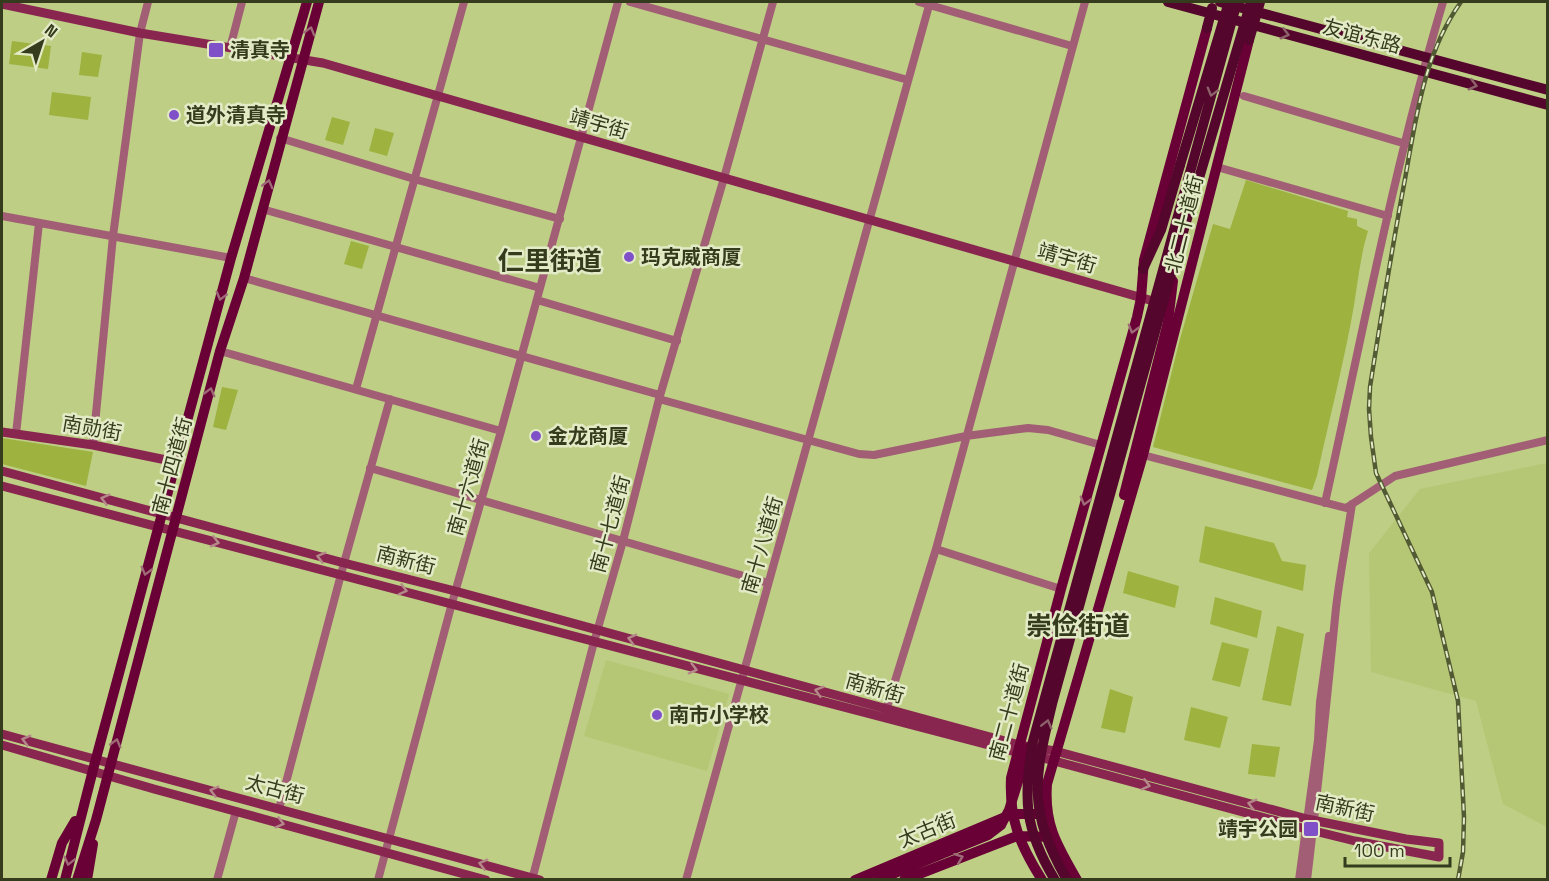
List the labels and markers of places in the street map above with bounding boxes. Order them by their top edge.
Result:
place label: 清真寺 [230,37,290,63]
marker: 清真寺 [207,41,225,59]
place label: 道外清真寺 [186,102,286,128]
marker: 道外清真寺 [167,108,181,122]
place label: 玛克威商厦 [641,244,741,270]
marker: 玛克威商厦 [622,250,636,264]
place label: 金龙商厦 [548,423,628,449]
marker: 金龙商厦 [529,429,543,443]
place label: 南市小学校 [669,702,769,728]
marker: 南市小学校 [650,708,664,722]
place label: 靖宇公园 [1218,816,1298,842]
marker: 靖宇公园 [1302,820,1320,838]

